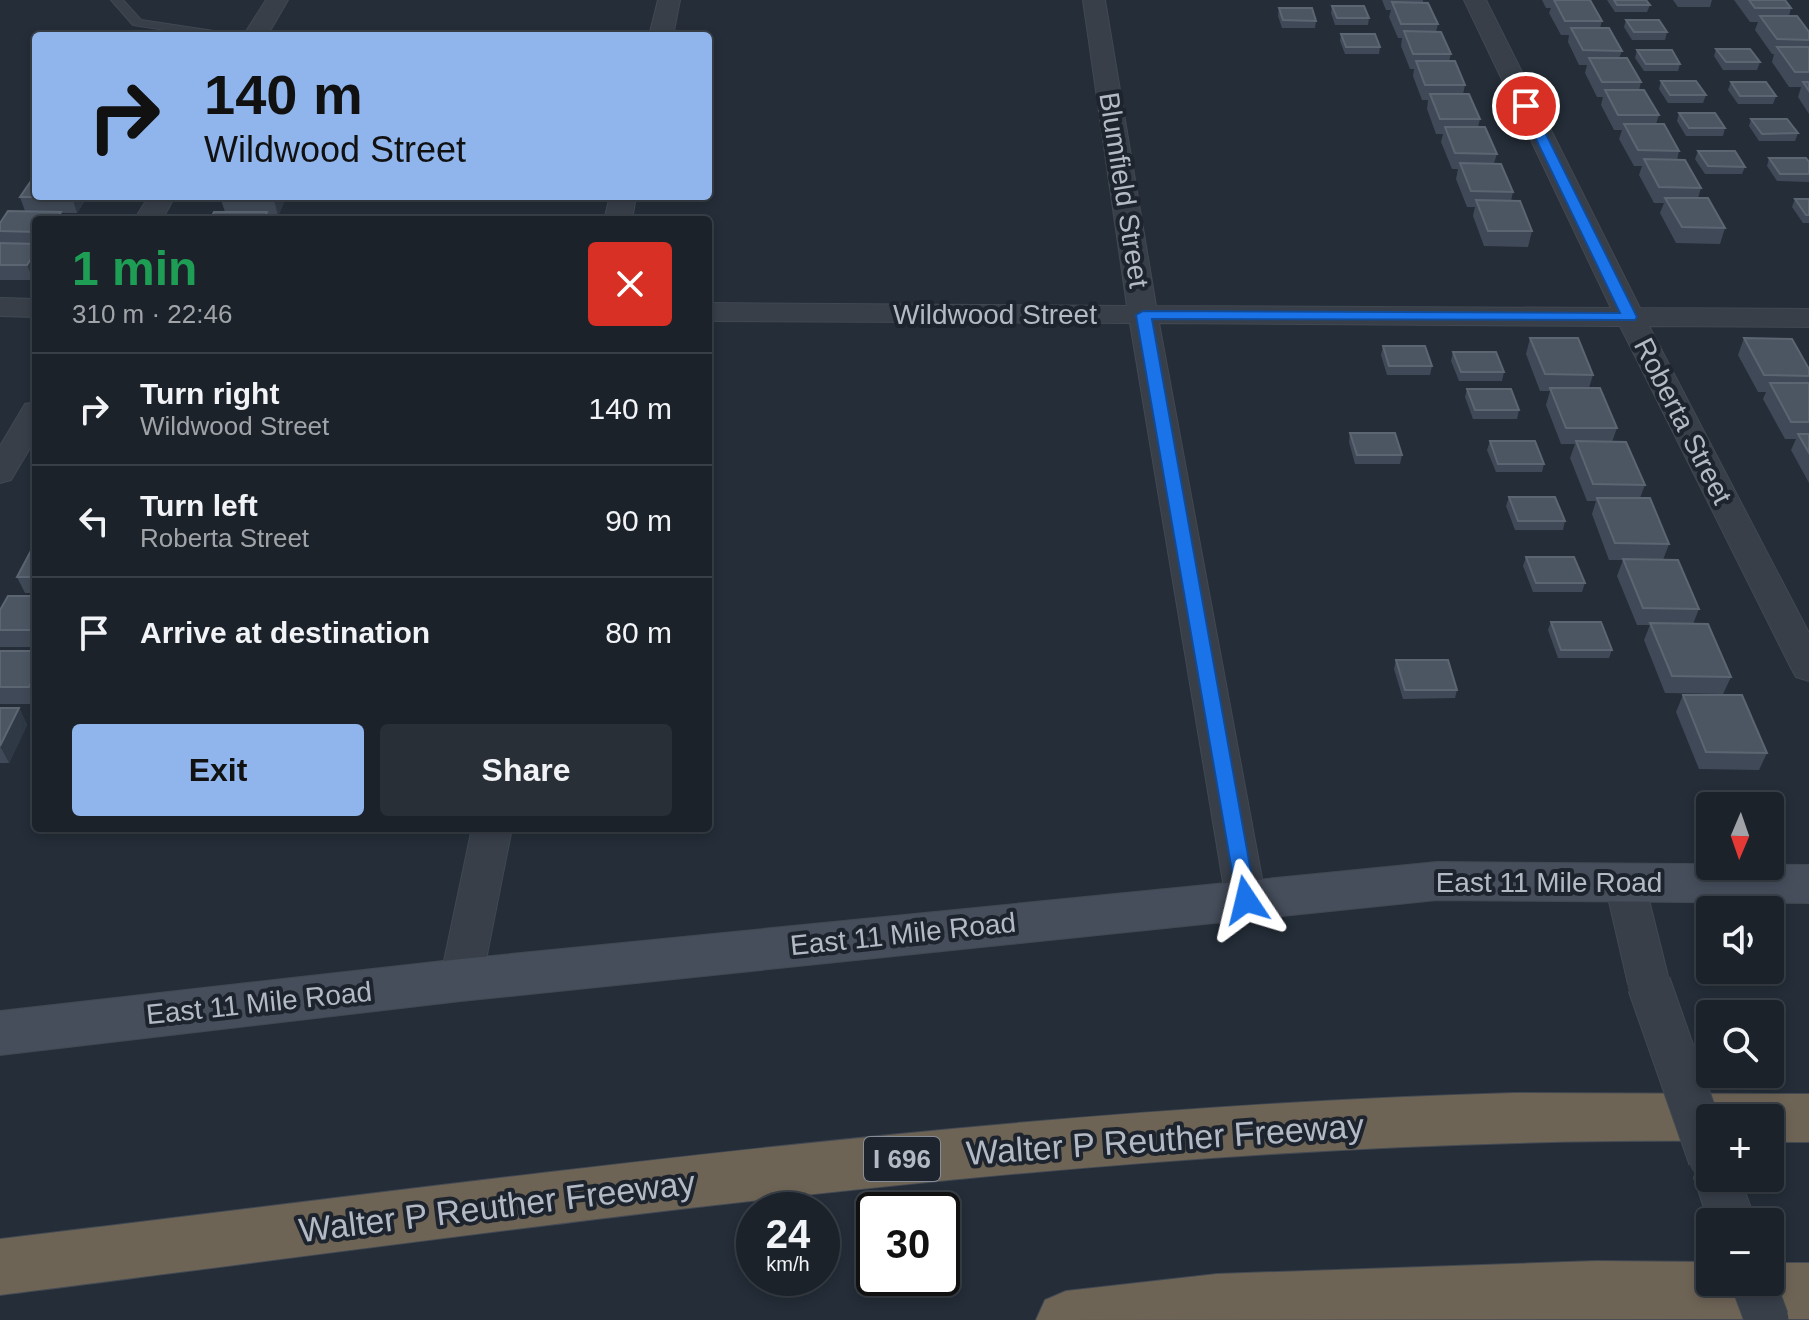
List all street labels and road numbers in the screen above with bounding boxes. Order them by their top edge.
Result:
street label: Blumfield Street [1093,90,1155,290]
street label: Wildwood Street [893,299,1097,330]
street label: Roberta Street [1628,333,1738,509]
street label: East 11 Mile Road [1436,867,1662,898]
street label: East 11 Mile Road [789,907,1017,961]
street label: East 11 Mile Road [145,976,373,1030]
street label: Walter P Reuther Freeway [965,1106,1365,1172]
road number: I 696 [864,1137,940,1181]
street label: Walter P Reuther Freeway [297,1163,697,1249]

